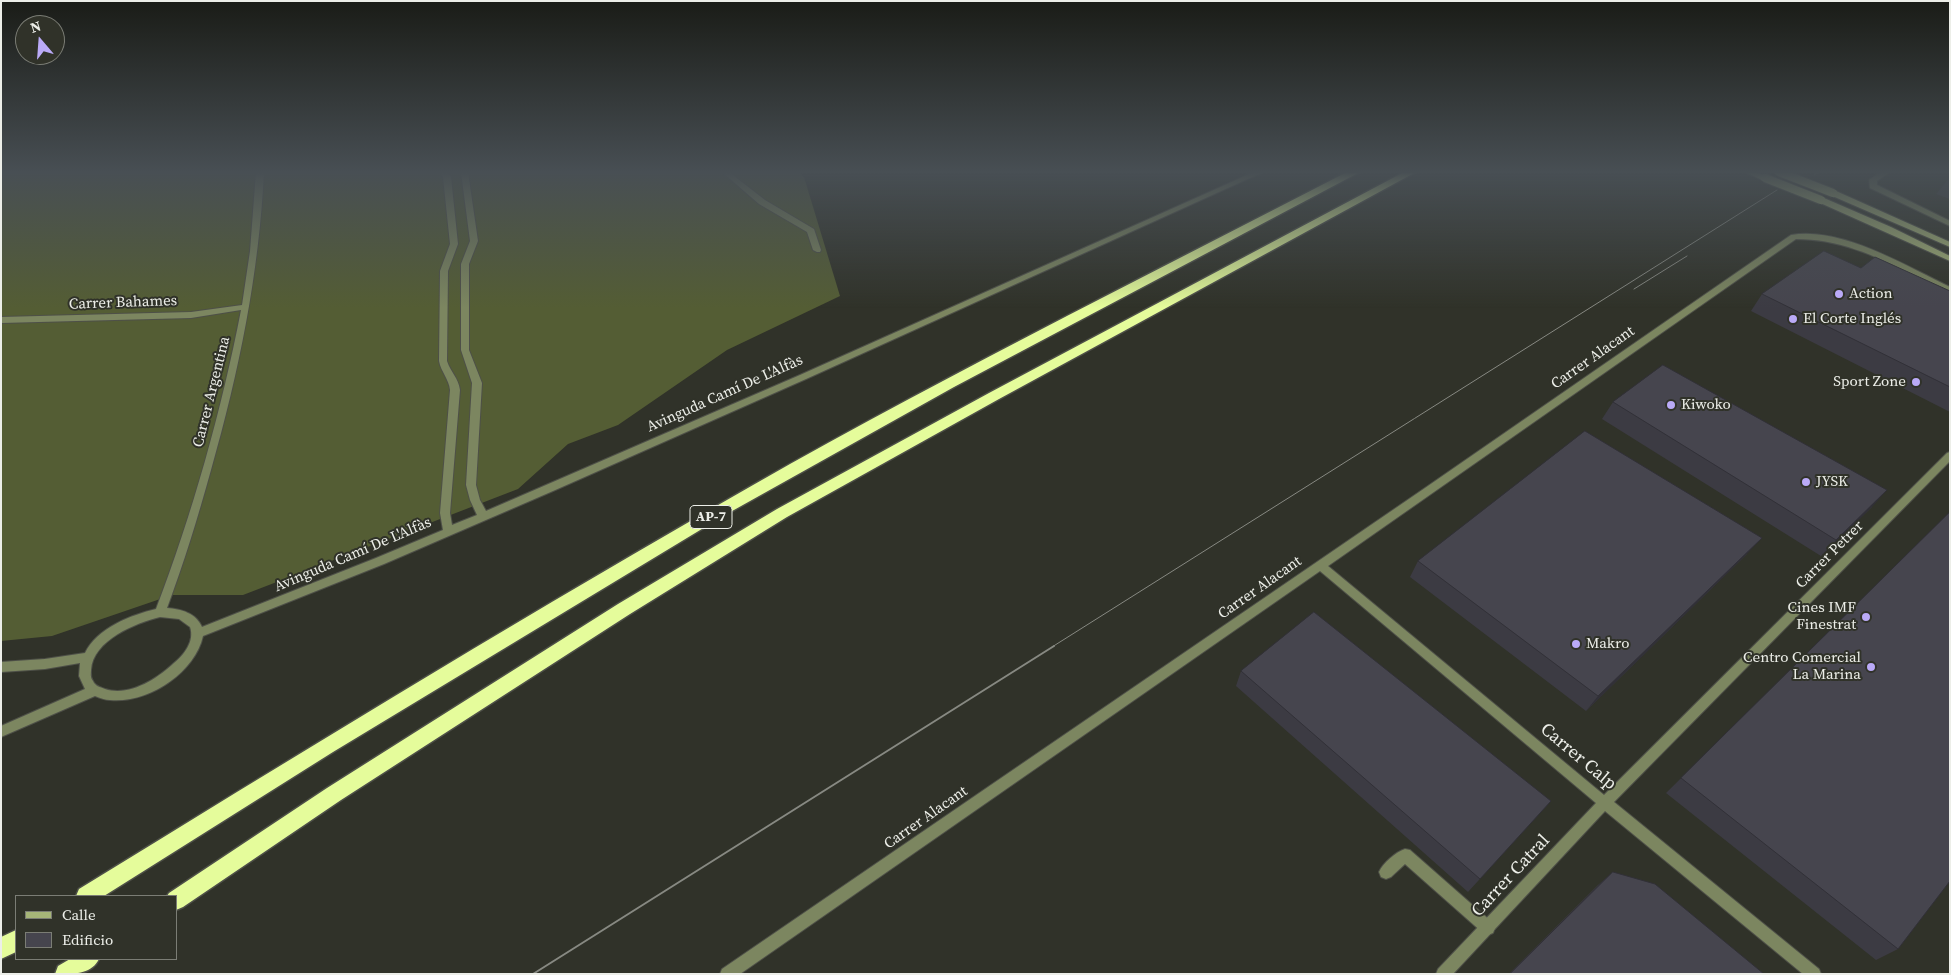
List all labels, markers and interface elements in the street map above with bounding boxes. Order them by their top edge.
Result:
north arrow [15,15,65,65]
text: N [28,16,44,38]
place label: Action [1849,285,1893,303]
marker: Action [1833,288,1845,300]
street label: Carrer Bahames [69,292,177,314]
place label: El Corte Inglés [1803,310,1901,328]
marker: El Corte Inglés [1787,313,1799,325]
street label: Carrer Alacant [1548,323,1638,393]
street label: Carrer Argentina [190,335,234,449]
street label: Avinguda Camí De L'Alfàs [644,351,806,437]
place label: Sport Zone [1833,373,1906,391]
marker: Sport Zone [1910,376,1922,388]
place label: Kiwoko [1681,396,1731,414]
marker: Kiwoko [1665,399,1677,411]
place label: JYSK [1816,473,1848,491]
marker: JYSK [1800,476,1812,488]
road number: AP-7 [690,506,732,528]
street label: Avinguda Camí De L'Alfàs [272,514,434,596]
street label: Carrer Petrer [1792,517,1868,593]
street label: Carrer Alacant [1215,553,1305,623]
place label: Cines IMF Finestrat [1788,599,1856,634]
marker: Cines IMF Finestrat [1860,611,1872,623]
place label: Makro [1586,635,1629,653]
marker: Makro [1570,638,1582,650]
place label: Centro Comercial La Marina [1743,649,1861,684]
marker: Centro Comercial La Marina [1865,661,1877,673]
street label: Carrer Calp [1536,719,1620,795]
street label: Carrer Alacant [881,783,971,853]
street label: Carrer Catral [1467,830,1555,922]
legend [15,895,178,960]
text: Calle [62,904,96,925]
text: Edificio [62,929,113,950]

